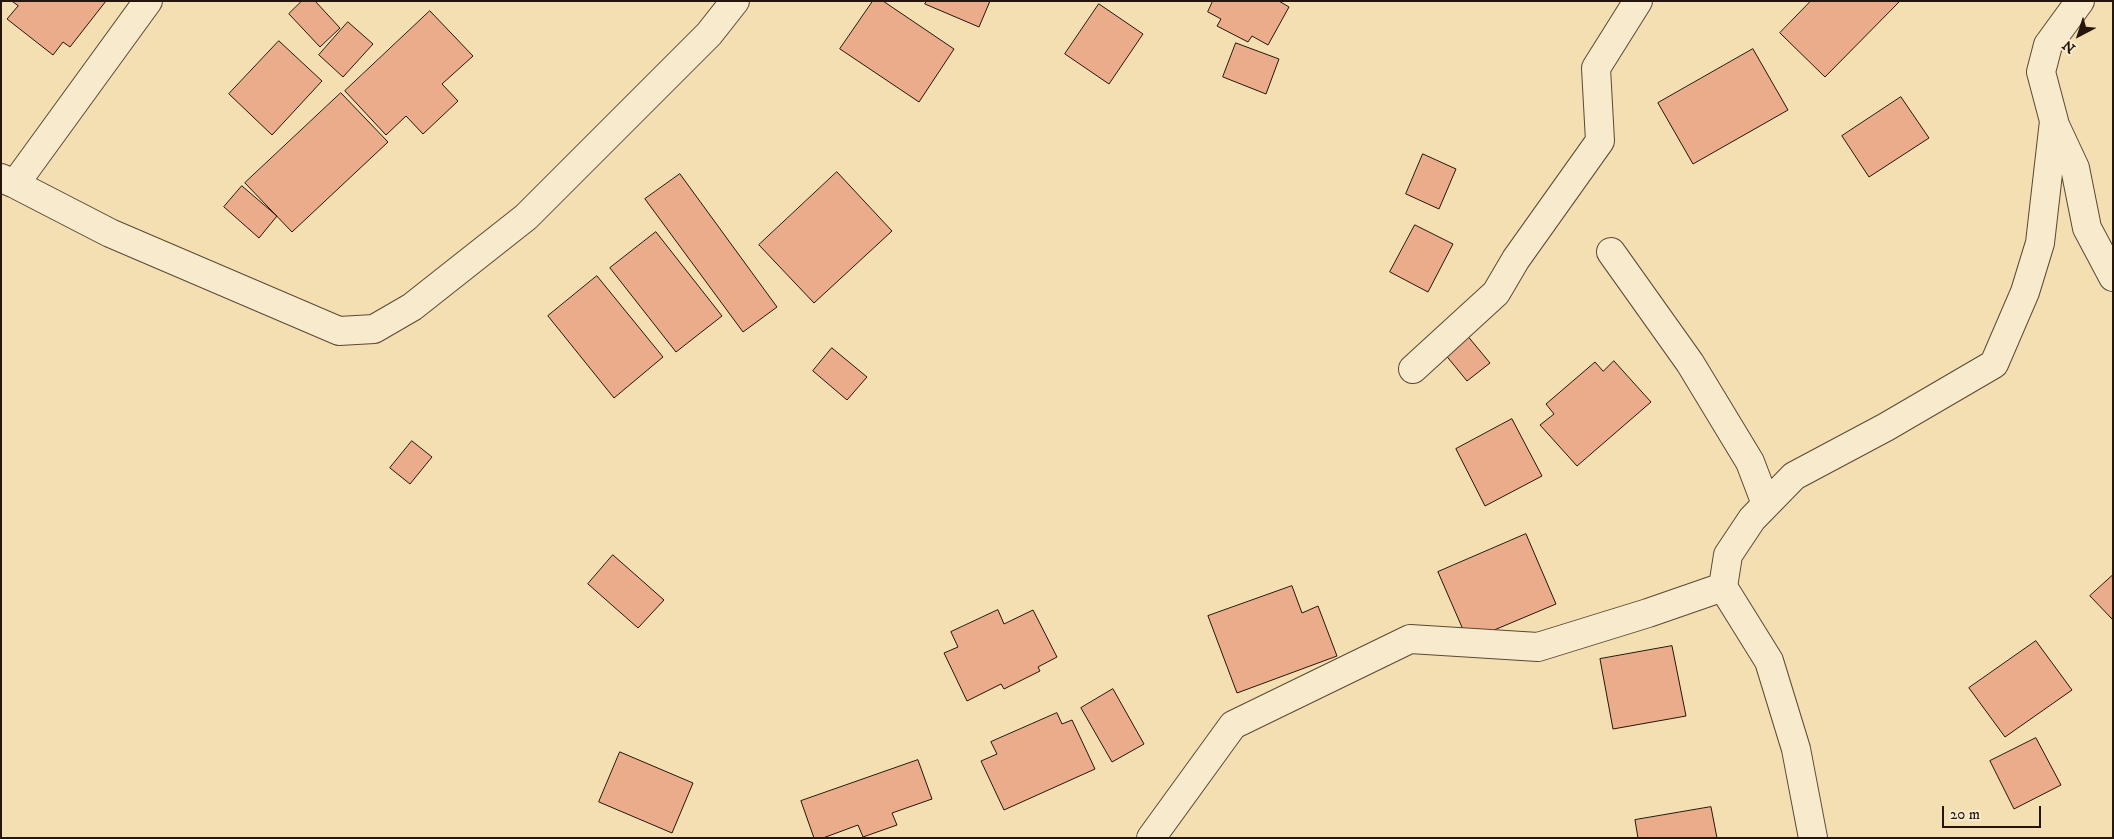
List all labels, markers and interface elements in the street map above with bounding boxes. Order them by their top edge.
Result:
north arrow [2054,10,2104,60]
text: N [2059,36,2080,57]
scale bar [1944,796,2043,828]
text: 20 m [1950,805,1980,824]

